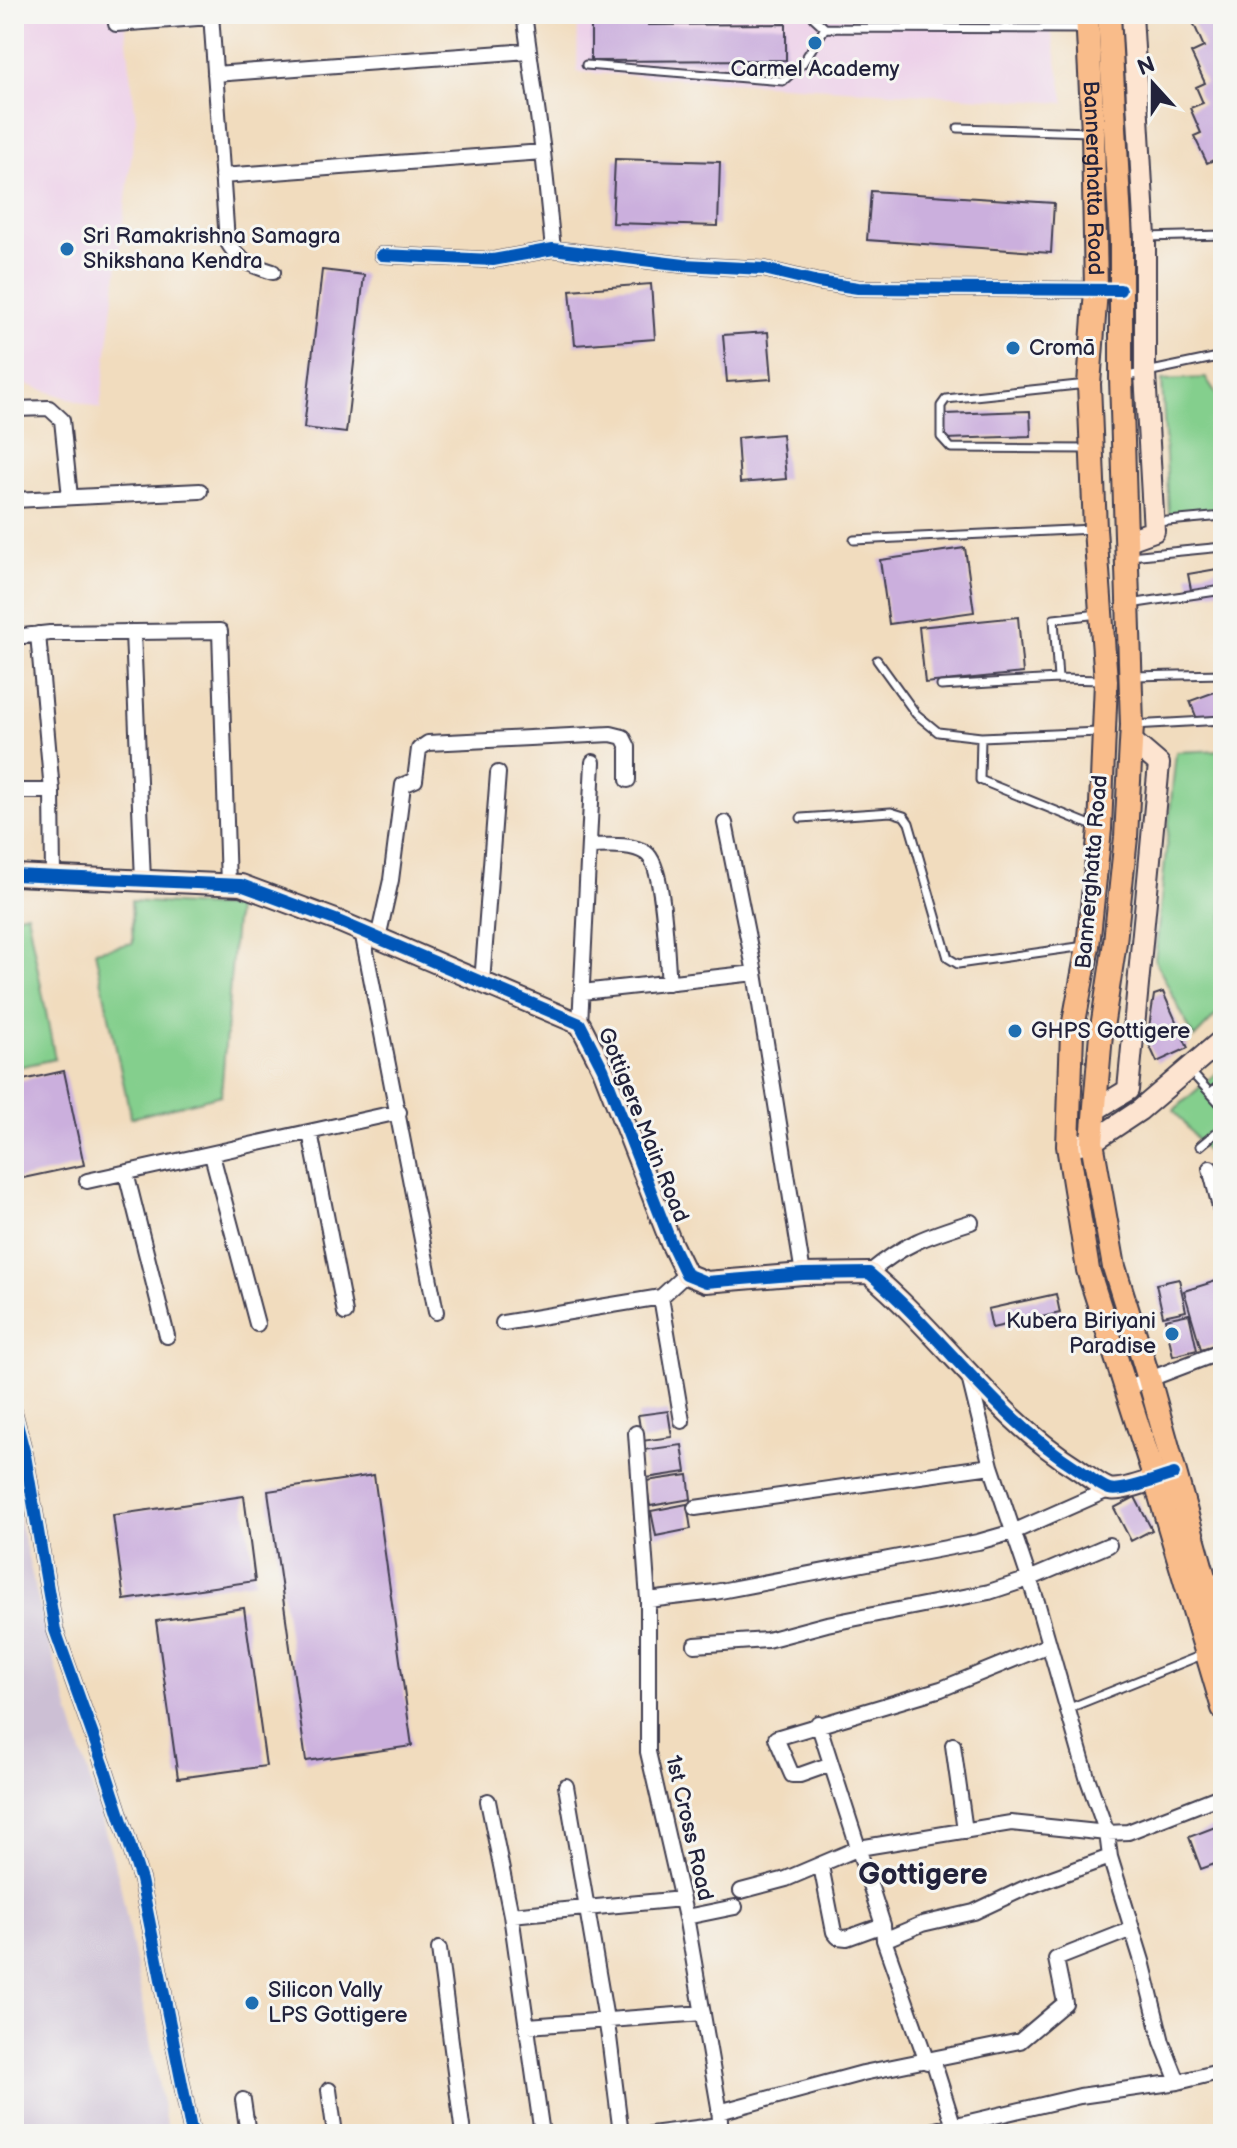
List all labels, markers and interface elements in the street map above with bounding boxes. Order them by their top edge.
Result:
marker: Carmel Academy [806,34,824,52]
north arrow [1113,44,1193,124]
text: N [1134,51,1159,82]
place label: Carmel Academy [730,56,900,83]
street label: Bannerghatta Road [1077,80,1109,275]
place label: Sri Ramakrishna Samagra Shikshana Kendra [83,223,340,275]
marker: Sri Ramakrishna Samagra Shikshana Kendra [58,240,76,258]
place label: Cromā [1029,335,1095,362]
marker: Cromā [1004,339,1022,357]
street label: Bannerghatta Road [1070,774,1114,970]
place label: GHPS Gottigere [1031,1018,1190,1045]
marker: GHPS Gottigere [1006,1022,1024,1040]
street label: Gottigere Main Road [592,1024,694,1226]
place label: Kubera Biriyani Paradise [1006,1308,1156,1360]
marker: Kubera Biriyani Paradise [1163,1325,1181,1343]
street label: 1st Cross Road [659,1753,719,1903]
district label: Gottigere [858,1857,988,1893]
place label: Silicon Vally LPS Gottigere [268,1977,407,2029]
marker: Silicon Vally LPS Gottigere [243,1994,261,2012]

